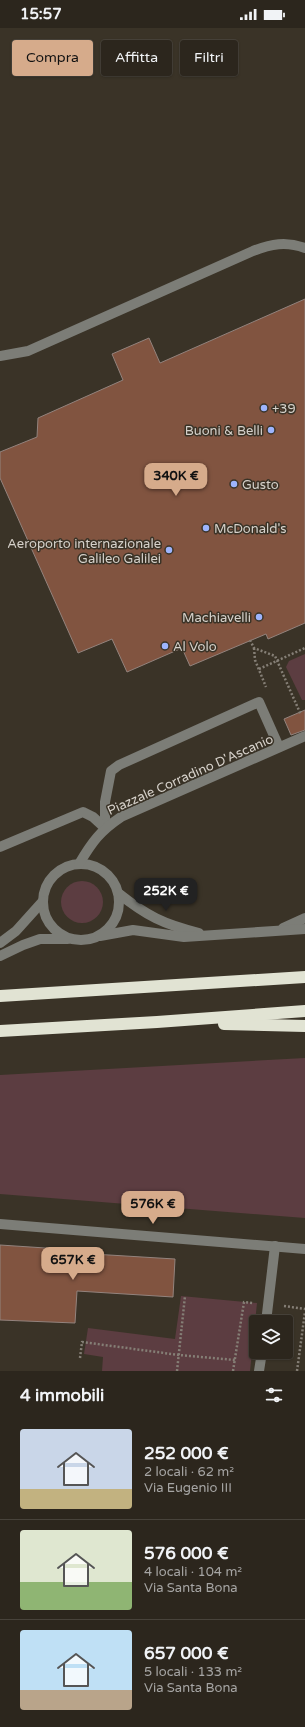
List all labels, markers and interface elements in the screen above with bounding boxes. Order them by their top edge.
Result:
text: 15:57 [20,5,62,23]
chip: Compra [12,40,93,76]
chip: Affitta [101,40,172,76]
chip: Filtri [180,40,238,76]
place label: +39 [272,401,296,417]
marker: +39 [259,403,269,413]
place label: Buoni & Belli [185,423,263,439]
marker: Buoni & Belli [266,425,276,435]
pin: 340K € [143,463,209,497]
text: 340K € [153,468,199,484]
place label: Gusto [242,477,279,493]
marker: Gusto [229,479,239,489]
place label: McDonald's [214,521,287,537]
marker: McDonald's [201,523,211,533]
place label: Aeroporto internazionale Galileo Galilei [7,536,161,567]
marker: Aeroporto internazionale Galileo Galilei [164,545,174,555]
place label: Machiavelli [182,610,251,626]
marker: Machiavelli [254,612,264,622]
place label: Al Volo [173,639,217,655]
marker: Al Volo [160,641,170,651]
street label: Piazzale Corradino D'Ascanio [105,731,276,819]
pin: 252K € [133,878,199,912]
text: 252K € [143,883,189,899]
pin: 576K € [120,1191,186,1225]
text: 576K € [130,1196,176,1212]
pin: 657K € [40,1247,106,1281]
text: 657K € [50,1252,96,1268]
map controls [249,1315,293,1359]
button: layers [249,1315,293,1359]
icon: filters [263,1384,285,1406]
text: 4 immobili [20,1385,104,1406]
text: 252 000 € [144,1443,229,1464]
icon: home [52,1445,100,1493]
text: 2 locali · 62 m² [144,1464,234,1480]
text: Via Eugenio III [144,1480,232,1496]
text: 576 000 € [144,1543,229,1564]
icon: home [52,1546,100,1594]
text: 4 locali · 104 m² [144,1564,242,1580]
text: Via Santa Bona [144,1580,238,1596]
text: 657 000 € [144,1643,229,1664]
icon: home [52,1646,100,1694]
text: 5 locali · 133 m² [144,1664,242,1680]
text: Via Santa Bona [144,1680,238,1696]

